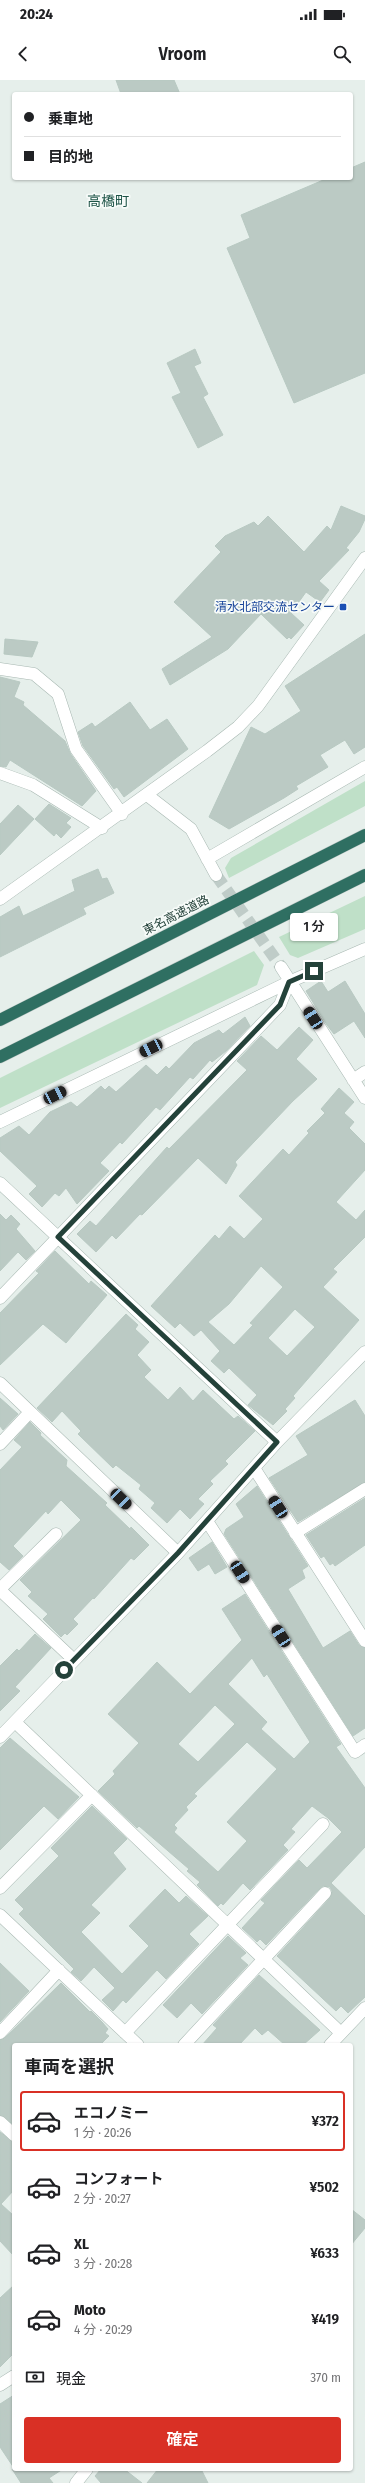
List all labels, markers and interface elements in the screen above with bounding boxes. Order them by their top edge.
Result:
text: 20:24 [20,5,53,23]
icon: back [12,43,34,65]
text: Vroom [158,43,207,65]
icon: search [331,43,353,65]
text: 乗車地 [48,110,93,128]
text: 目的地 [48,148,93,166]
district label: 高橋町 [87,193,129,210]
place label: 清水北部交流センター [215,600,335,614]
marker: 清水北部交流センター [338,602,348,612]
street label: 東名高速道路 [141,892,211,938]
callout: 1 分 [290,913,338,941]
text: 1 分 [303,919,325,934]
route end [305,962,323,980]
car [301,1005,325,1031]
car [138,1037,164,1059]
car [42,1084,68,1106]
car [108,1486,134,1512]
car [266,1494,290,1520]
car [228,1559,252,1585]
car [269,1623,293,1649]
route start [55,1661,73,1679]
text: 車両を選択 [24,2056,114,2078]
icon: car [26,2103,62,2139]
text: エコノミー [74,2104,149,2122]
text: ¥372 [311,2112,339,2130]
text: 1 分 · 20:26 [74,2125,131,2140]
icon: car [26,2169,62,2205]
text: コンフォート [74,2170,164,2188]
text: ¥502 [309,2178,339,2196]
text: 2 分 · 20:27 [74,2191,131,2206]
icon: car [26,2235,62,2271]
text: XL [74,2235,89,2253]
text: ¥633 [310,2244,339,2262]
text: 3 分 · 20:28 [74,2256,132,2271]
icon: car [26,2301,62,2337]
text: Moto [74,2301,106,2319]
text: ¥419 [311,2310,339,2328]
text: 4 分 · 20:29 [74,2322,132,2337]
icon: cash [24,2366,46,2388]
text: 現金 [56,2370,86,2388]
text: 370 m [310,2370,341,2385]
button: 確定 [24,2417,341,2463]

